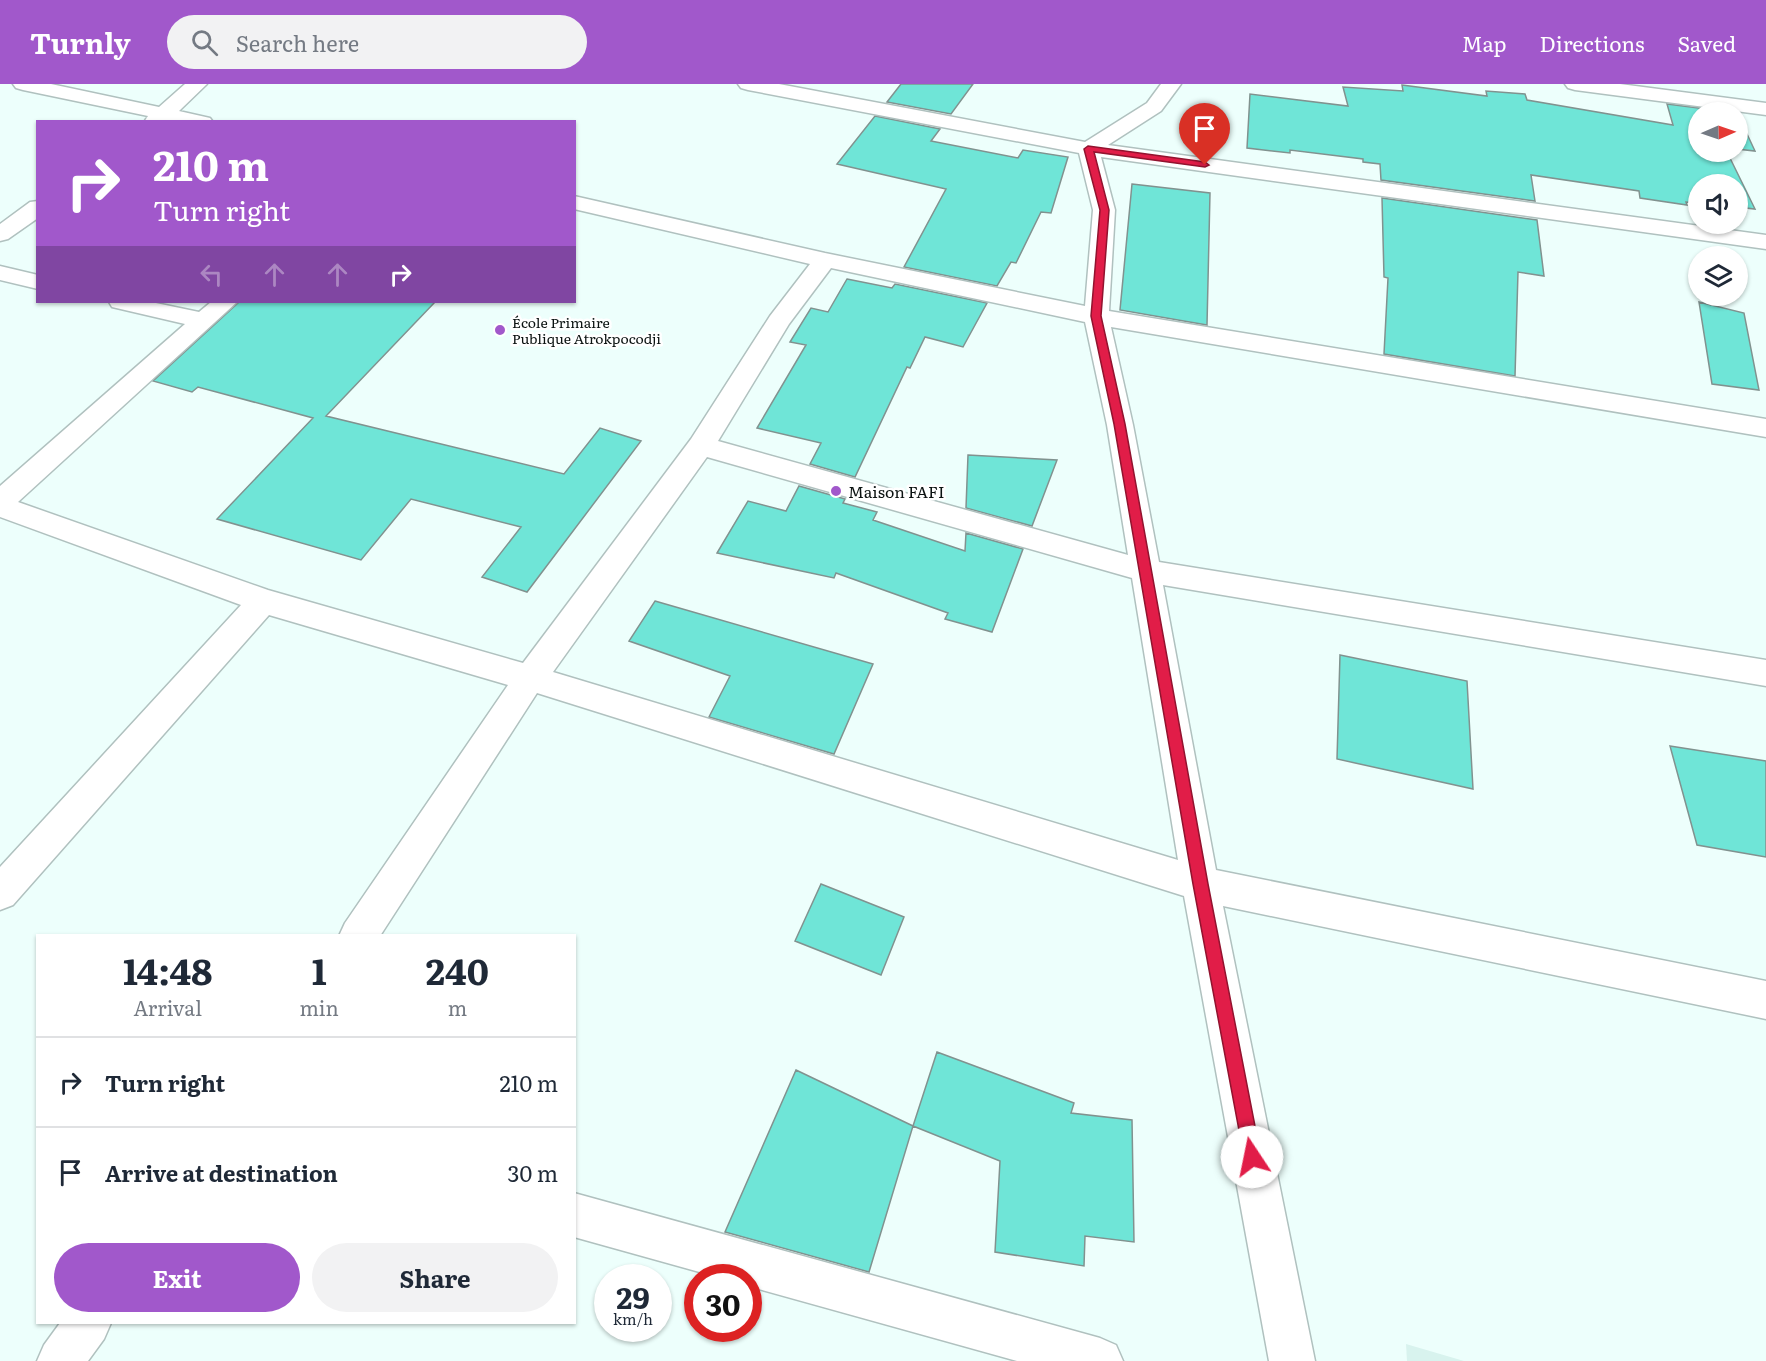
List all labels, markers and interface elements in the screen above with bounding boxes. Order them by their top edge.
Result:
search box [167,15,587,69]
text: Turnly [30,21,131,63]
icon: search [188,26,221,59]
text: Search here [236,26,359,59]
text: Map [1462,27,1507,58]
text: Directions [1540,27,1645,58]
text: Saved [1678,27,1736,58]
north arrow [1688,102,1748,162]
map controls [1688,102,1748,306]
pin [1179,103,1230,165]
icon: arrive [1188,112,1221,145]
text: 210 m [153,132,269,194]
icon: right [54,144,132,222]
button: sound [1688,174,1748,234]
text: Turn right [153,189,290,229]
button: layers [1688,246,1748,306]
icon: left [195,258,228,291]
icon: ahead [258,258,291,291]
icon: ahead [321,258,354,291]
icon: right [384,258,417,291]
place label: École Primaire Publique Atrokpocodji [512,312,661,348]
marker: École Primaire Publique Atrokpocodji [493,323,507,337]
place label: Maison FAFI [848,479,944,503]
marker: Maison FAFI [829,484,843,498]
text: 14:48 [123,943,212,996]
text: 1 [312,943,327,996]
text: 240 [426,943,489,996]
text: Arrival [134,992,202,1022]
text: min [299,992,339,1022]
text: m [448,992,467,1022]
icon: right [54,1066,87,1099]
text: Turn right [105,1066,225,1099]
text: 210 m [499,1066,558,1099]
position arrow [1220,1125,1284,1189]
icon: arrive [54,1156,87,1189]
text: Arrive at destination [105,1156,338,1189]
text: 30 m [508,1156,558,1189]
button: Exit [54,1243,300,1312]
button: Share [312,1243,558,1312]
speed limit sign: 30 [684,1264,762,1342]
text: 29 [616,1274,650,1318]
text: km/h [613,1307,653,1330]

